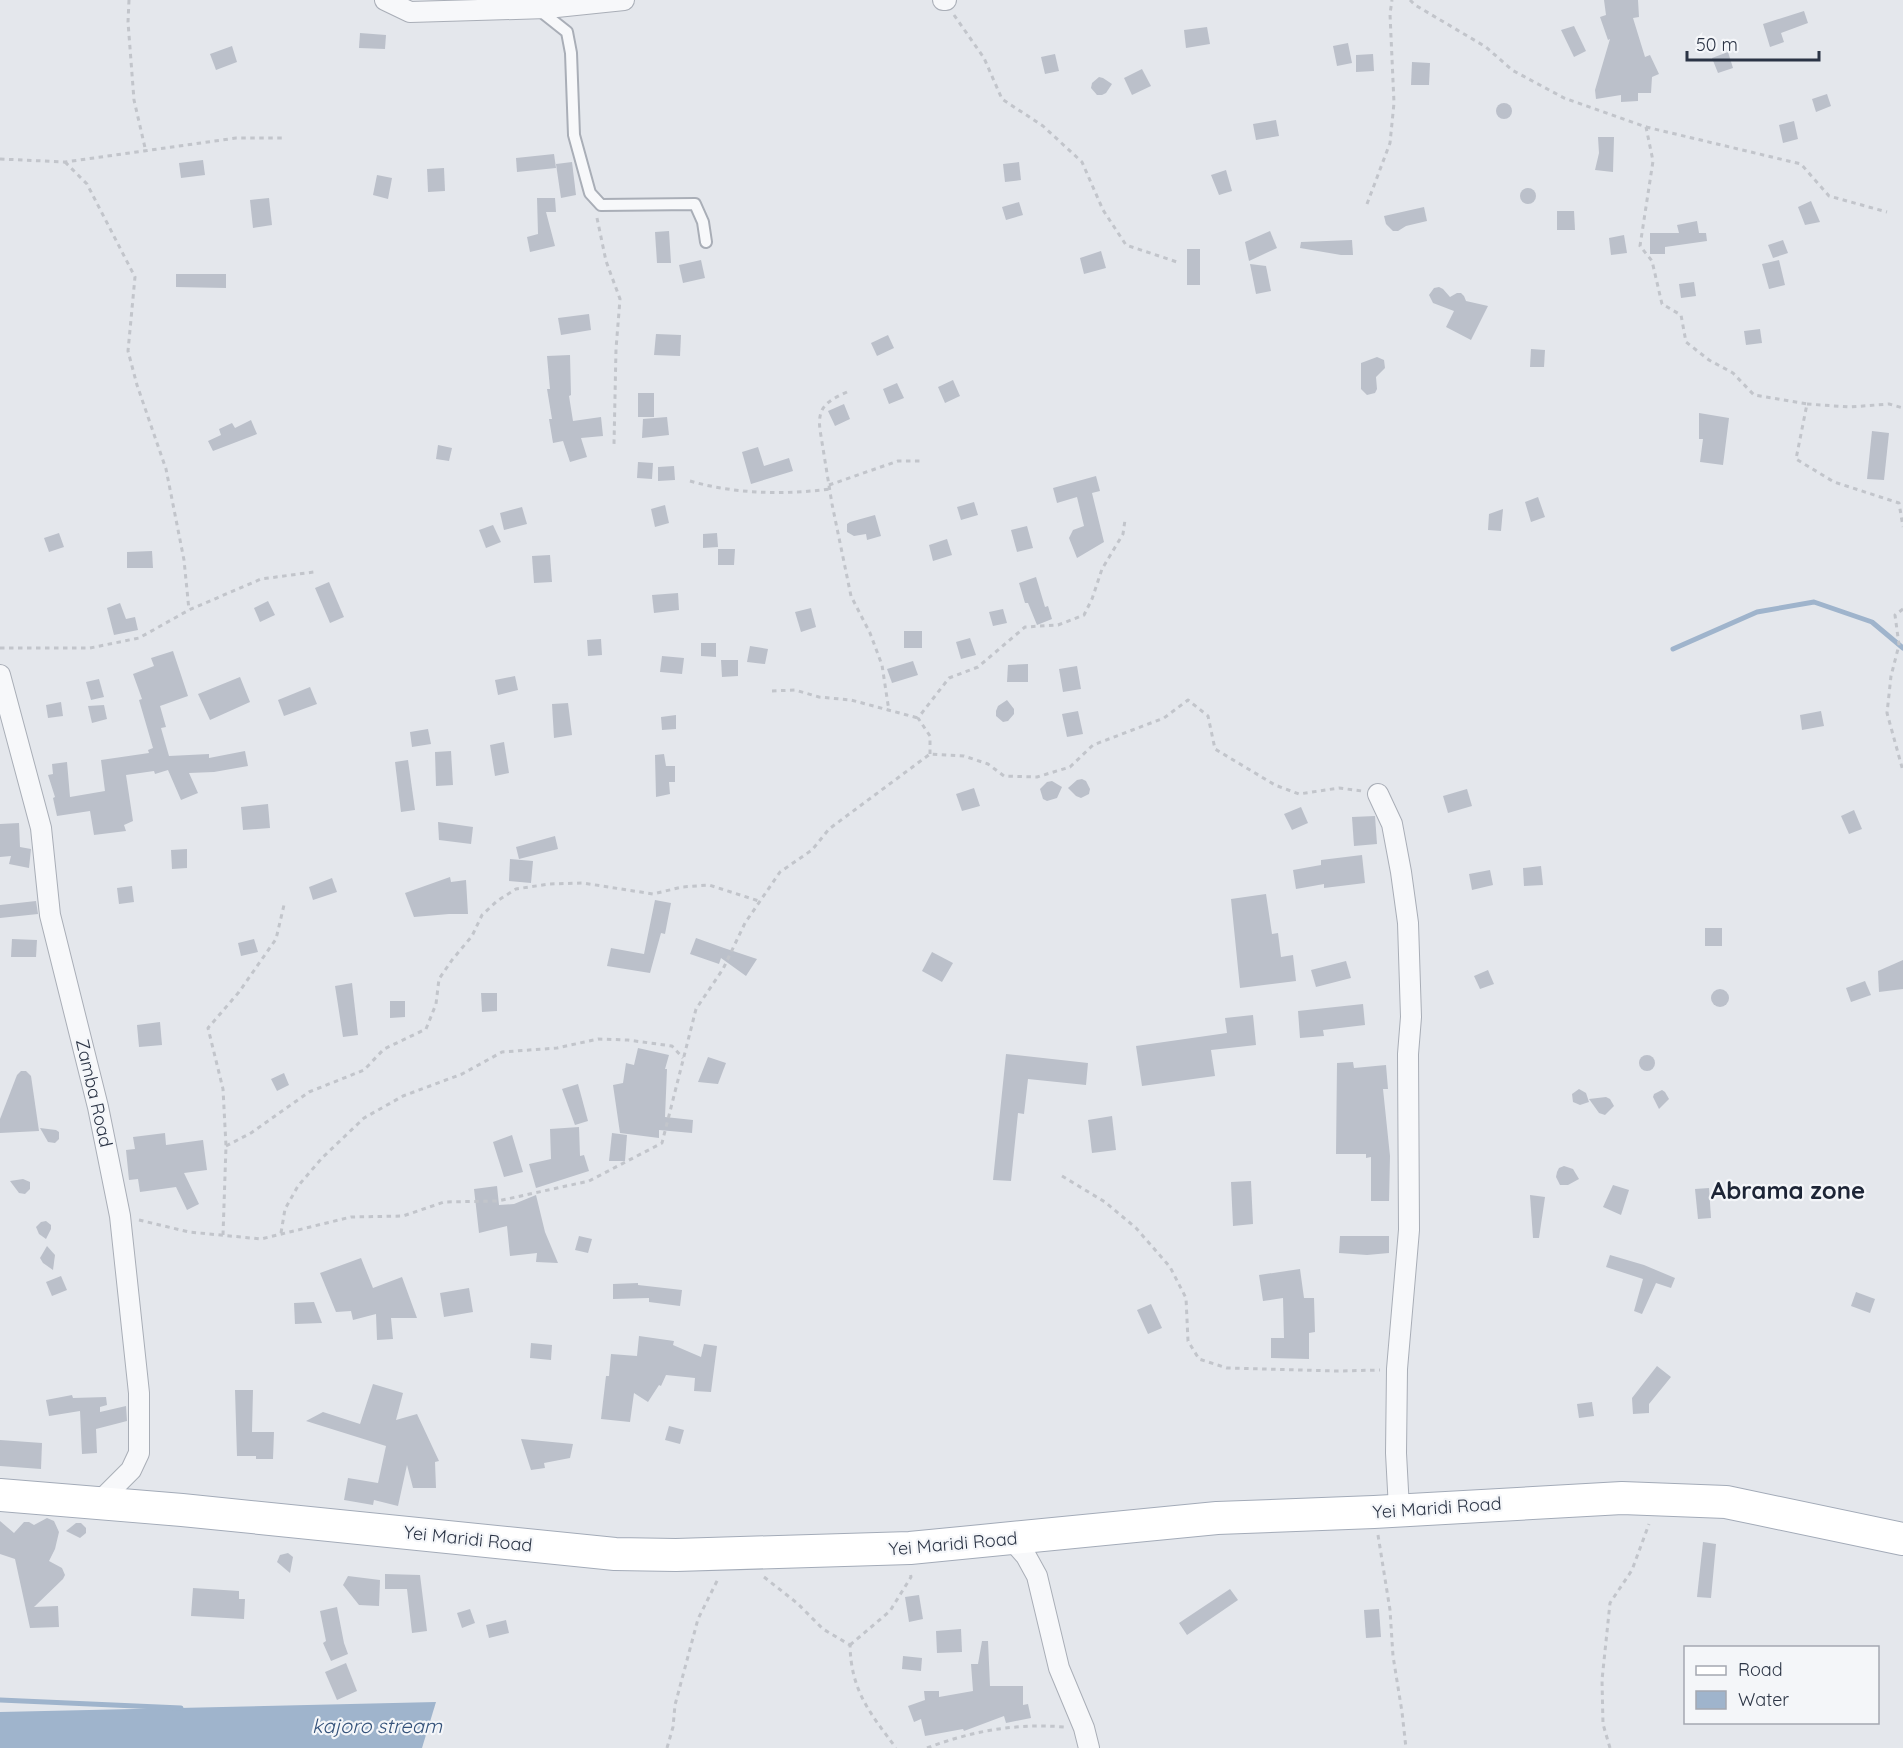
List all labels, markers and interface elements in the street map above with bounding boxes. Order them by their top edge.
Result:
scale bar [1687,24,1819,62]
text: 50 m [1696,33,1738,56]
street label: Zamba Road [71,1037,118,1149]
district label: Abrama zone [1711,1175,1865,1205]
street label: Yei Maridi Road [1372,1492,1502,1523]
street label: Yei Maridi Road [403,1520,533,1557]
street label: Yei Maridi Road [888,1526,1018,1561]
legend [1684,1646,1879,1724]
text: Road [1738,1658,1783,1681]
text: Water [1738,1688,1789,1711]
water label: kajoro stream [312,1713,443,1738]

